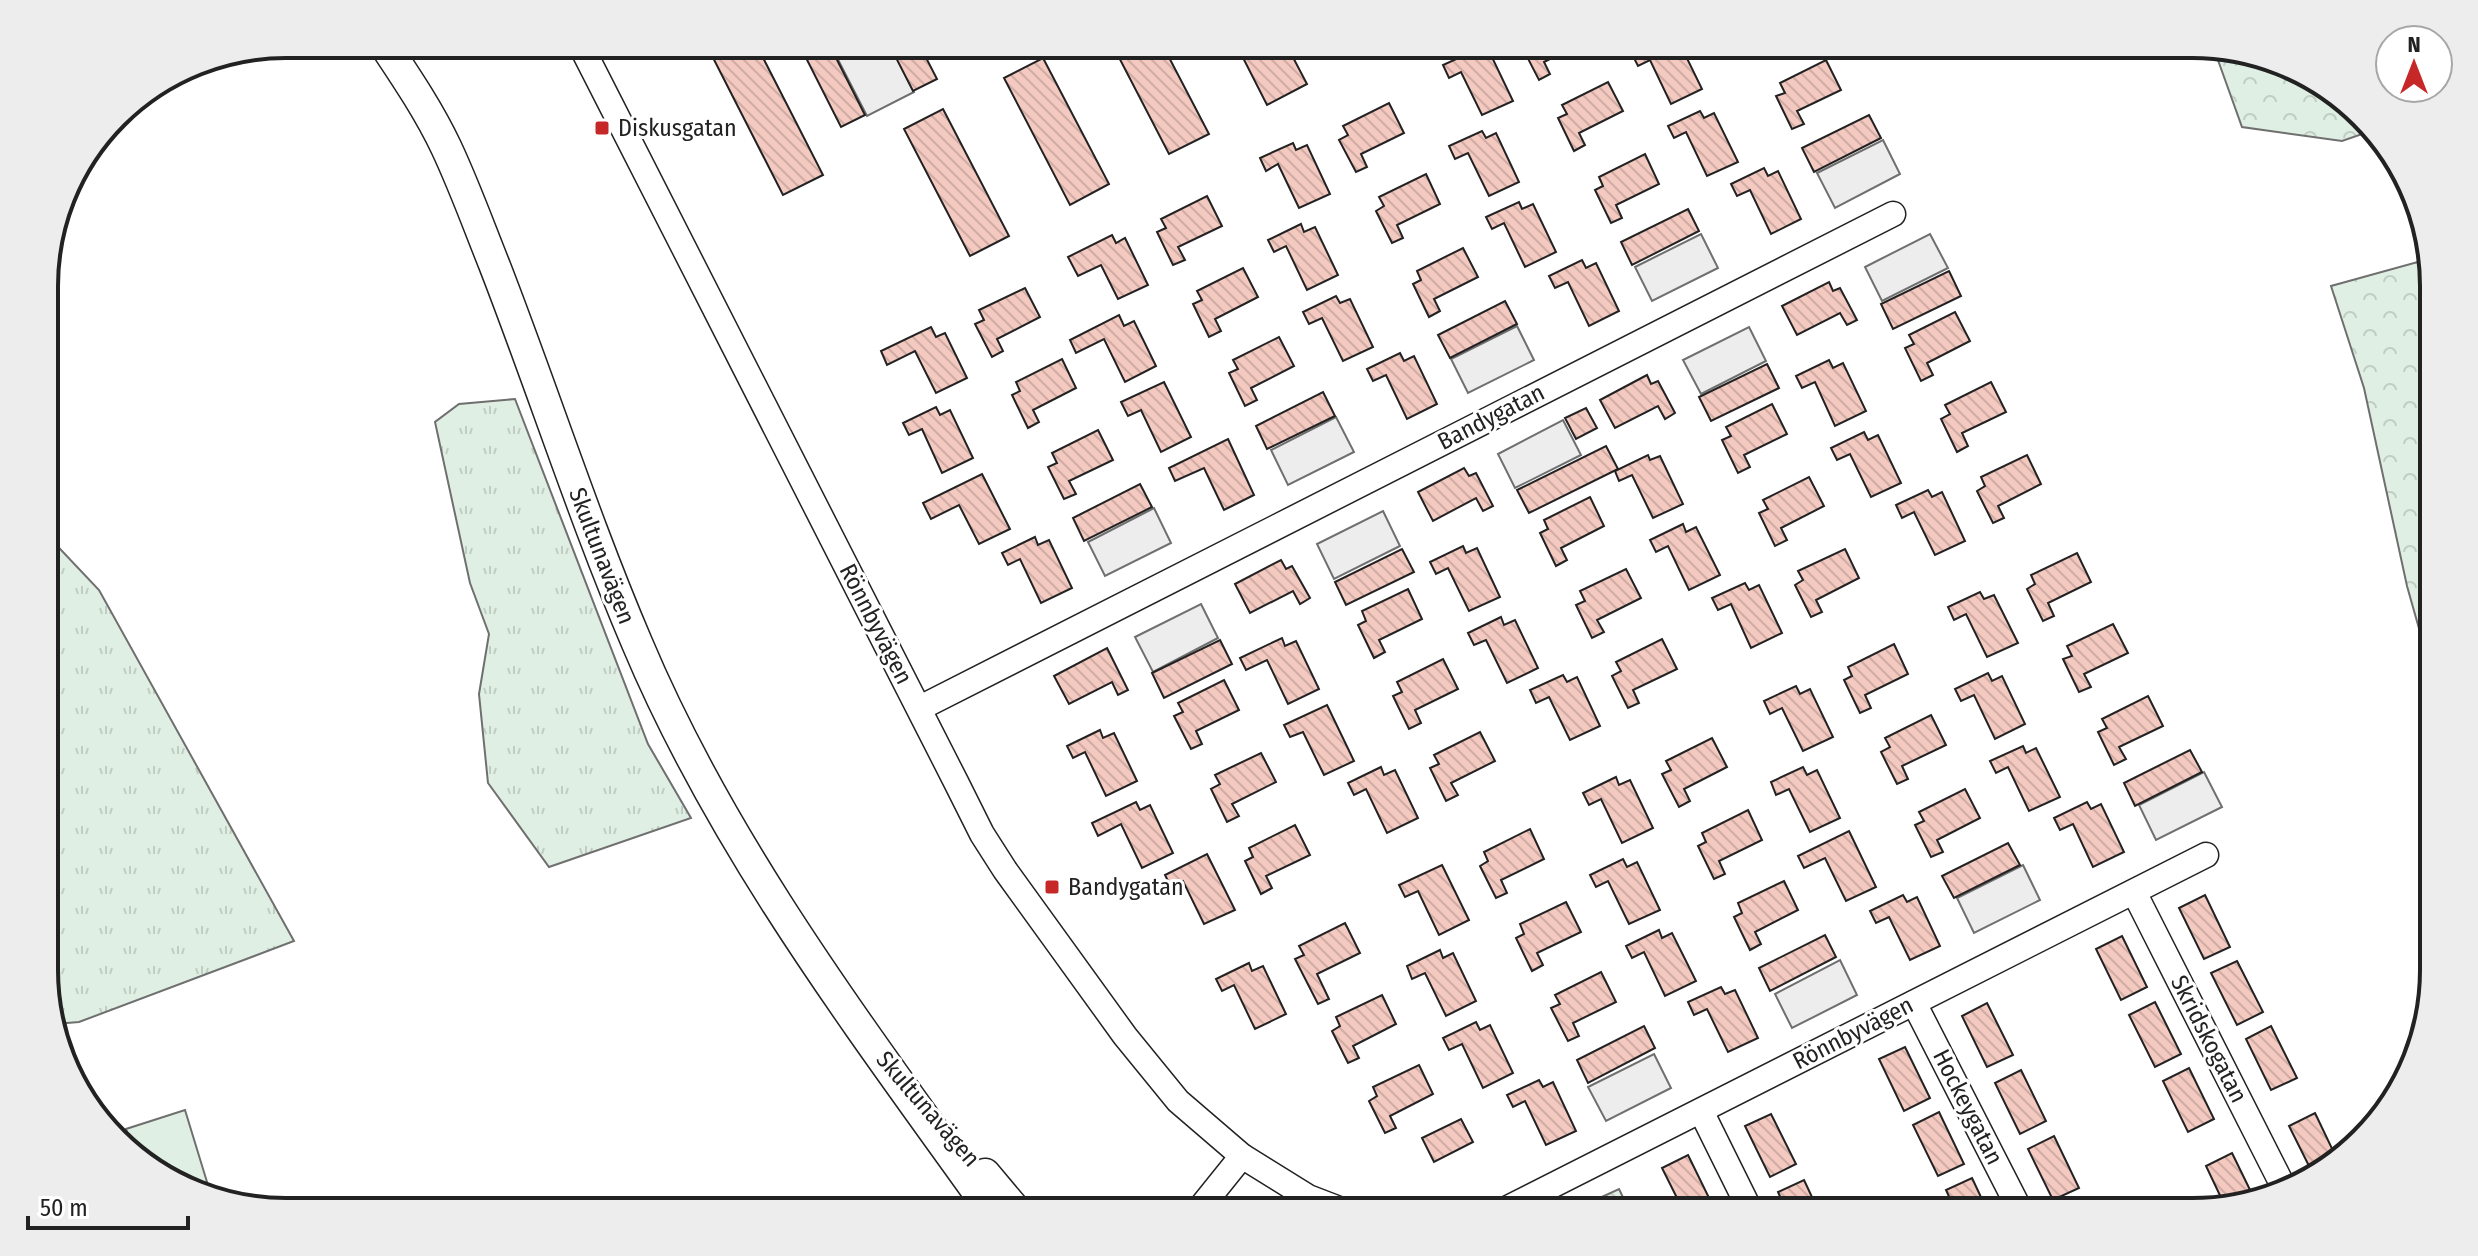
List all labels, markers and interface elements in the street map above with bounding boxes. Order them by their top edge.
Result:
north arrow [2374,24,2454,104]
text: N [2407,31,2421,58]
place label: Diskusgatan [618,114,737,142]
marker: Diskusgatan [593,119,611,137]
street label: Bandygatan [1433,378,1549,456]
street label: Skultunavägen [563,484,641,628]
street label: Rönnbyvägen [834,559,918,689]
place label: Bandygatan [1068,873,1184,901]
marker: Bandygatan [1043,878,1061,896]
street label: Skridskogatan [2165,971,2253,1107]
street label: Rönnbyvägen [1788,991,1918,1075]
street label: Hockeygatan [1927,1045,2009,1169]
street label: Skultunavägen [870,1046,986,1172]
scale bar [28,1180,188,1230]
text: 50 m [40,1194,88,1222]

